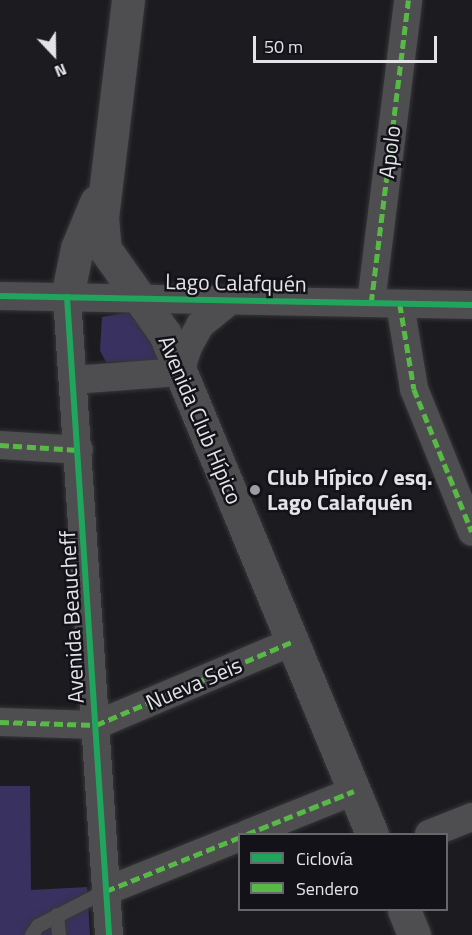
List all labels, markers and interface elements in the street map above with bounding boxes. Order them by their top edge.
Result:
north arrow [24,24,84,84]
scale bar [256,24,440,62]
text: 50 m [264,33,303,60]
text: N [51,57,70,84]
street label: Apolo [374,124,406,180]
street label: Lago Calafquén [165,269,307,297]
street label: Avenida Club Hípico [153,332,247,508]
place label: Club Hípico / esq. Lago Calafquén [267,464,433,516]
marker: Club Hípico / esq. Lago Calafquén [248,483,262,497]
street label: Avenida Beaucheff [54,530,90,704]
street label: Nueva Seis [142,652,246,716]
legend [238,833,448,911]
text: Ciclovía [296,845,353,872]
text: Sendero [296,875,359,902]

